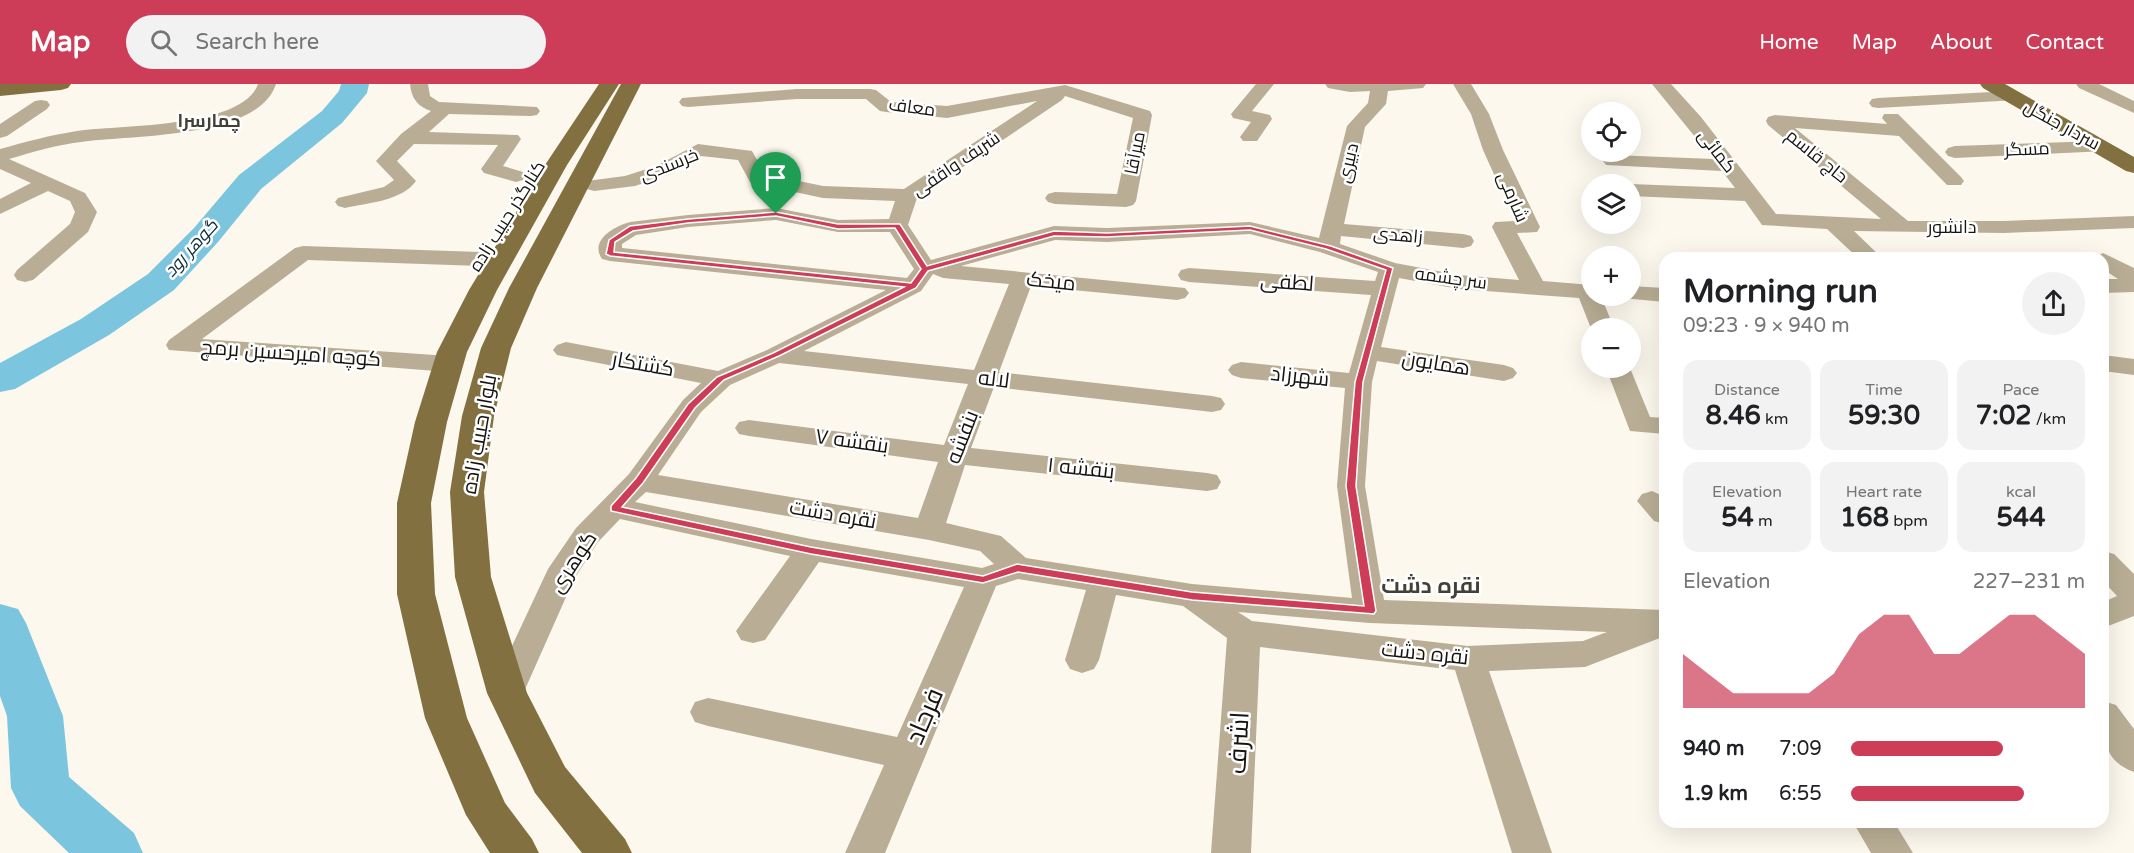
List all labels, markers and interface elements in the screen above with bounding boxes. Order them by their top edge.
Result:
search box [126,15,546,69]
text: Map [30,25,90,59]
icon: search [147,26,180,59]
text: Search here [195,29,319,55]
text: Home [1759,30,1819,55]
text: Map [1852,30,1897,55]
text: About [1930,30,1992,55]
text: Contact [2025,30,2104,55]
street label: معاف [887,93,937,121]
street label: سردار جنگل [2020,95,2104,155]
map controls [1581,102,1641,378]
button: locate [1581,102,1641,162]
district label: چمارسرا [177,110,241,133]
street label: حاج قاسم [1781,124,1852,188]
street label: کمائی [1693,125,1741,177]
street label: شریف واقفی [908,127,1004,201]
street label: میرآقا [1120,130,1150,176]
street label: مسگر [2003,137,2050,161]
street label: دبیری [1333,141,1363,185]
street label: خرسندی [636,143,702,187]
pin [750,152,801,214]
street label: کنارگذر حبیب زاده [464,157,550,275]
icon: arrive [759,161,792,194]
street label: شارمی [1493,169,1533,225]
button: layers [1581,174,1641,234]
water label: گوهر رود [159,214,223,281]
street label: دانشور [1927,216,1976,238]
street label: زاهدی [1372,222,1424,248]
button: + [1581,246,1641,306]
street label: سر چشمه [1413,262,1489,295]
street label: میخک [1025,266,1077,297]
street label: لطفی [1259,268,1315,297]
text: Morning run [1683,272,1878,311]
button: share [2022,272,2085,335]
text: 09:23 · 9 × 940 m [1683,314,1850,338]
button: − [1581,318,1641,378]
street label: کوچه امیرحسین برمچ [200,335,382,373]
street label: همایون [1400,346,1472,381]
street label: کشتکار [609,347,676,382]
street label: شهرزاد [1269,361,1331,392]
street label: لاله [977,365,1011,394]
street label: بلوار حبیب زاده [457,372,502,496]
text: Distance [1714,380,1780,400]
text: Time [1865,380,1903,400]
text: Pace [2003,380,2039,400]
text: 8.46 [1706,400,1761,431]
text: 59:30 [1848,400,1920,431]
text: 7:02 [1976,400,2032,431]
street label: بنفشه [941,407,984,468]
text: km [1761,409,1788,429]
text: /km [2032,409,2066,429]
street label: بنفشه ۷ [814,424,890,459]
street label: بنفشه ۱ [1046,453,1116,484]
text: Elevation [1712,482,1782,502]
text: Heart rate [1846,482,1922,502]
text: kcal [2006,482,2036,502]
street label: نقره دشت [788,495,878,534]
text: 54 [1721,502,1754,533]
text: 168 [1840,502,1889,533]
text: 544 [1997,502,2045,533]
text: m [1754,511,1773,531]
text: bpm [1889,511,1928,531]
street label: گوهری [544,527,602,598]
text: Elevation [1683,570,1770,594]
text: 227–231 m [1973,570,2085,594]
district label: نقره دشت [1381,573,1481,599]
street label: نقره دشت [1380,636,1470,671]
street label: فرجاد [899,683,950,749]
street label: اشرف [1221,711,1256,775]
text: 940 m [1683,737,1744,761]
text: 7:09 [1779,737,1822,761]
text: 1.9 km [1683,782,1748,806]
text: 6:55 [1779,782,1822,806]

